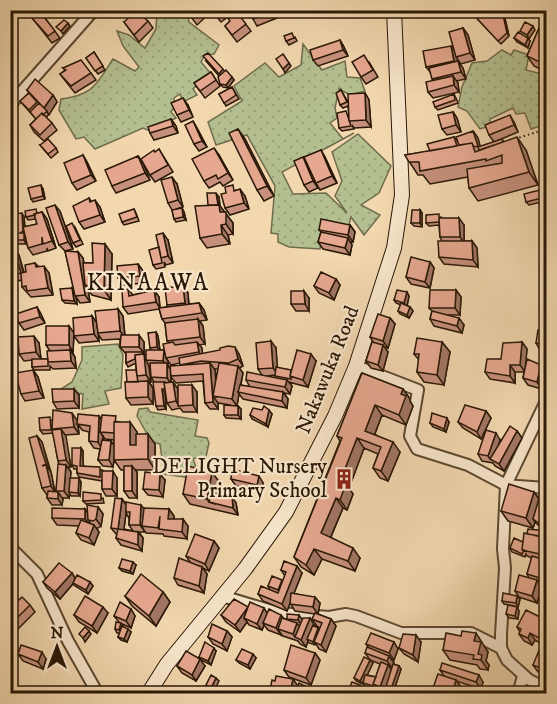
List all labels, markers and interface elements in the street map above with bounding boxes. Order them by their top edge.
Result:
district label: KINAAWA [87,268,209,298]
street label: Nakawuka Road [291,302,366,438]
place label: DELIGHT Nursery Primary School [152,454,328,504]
building icon: DELIGHT Nursery Primary School [332,467,356,491]
north arrow [27,617,87,677]
text: N [50,623,64,643]

